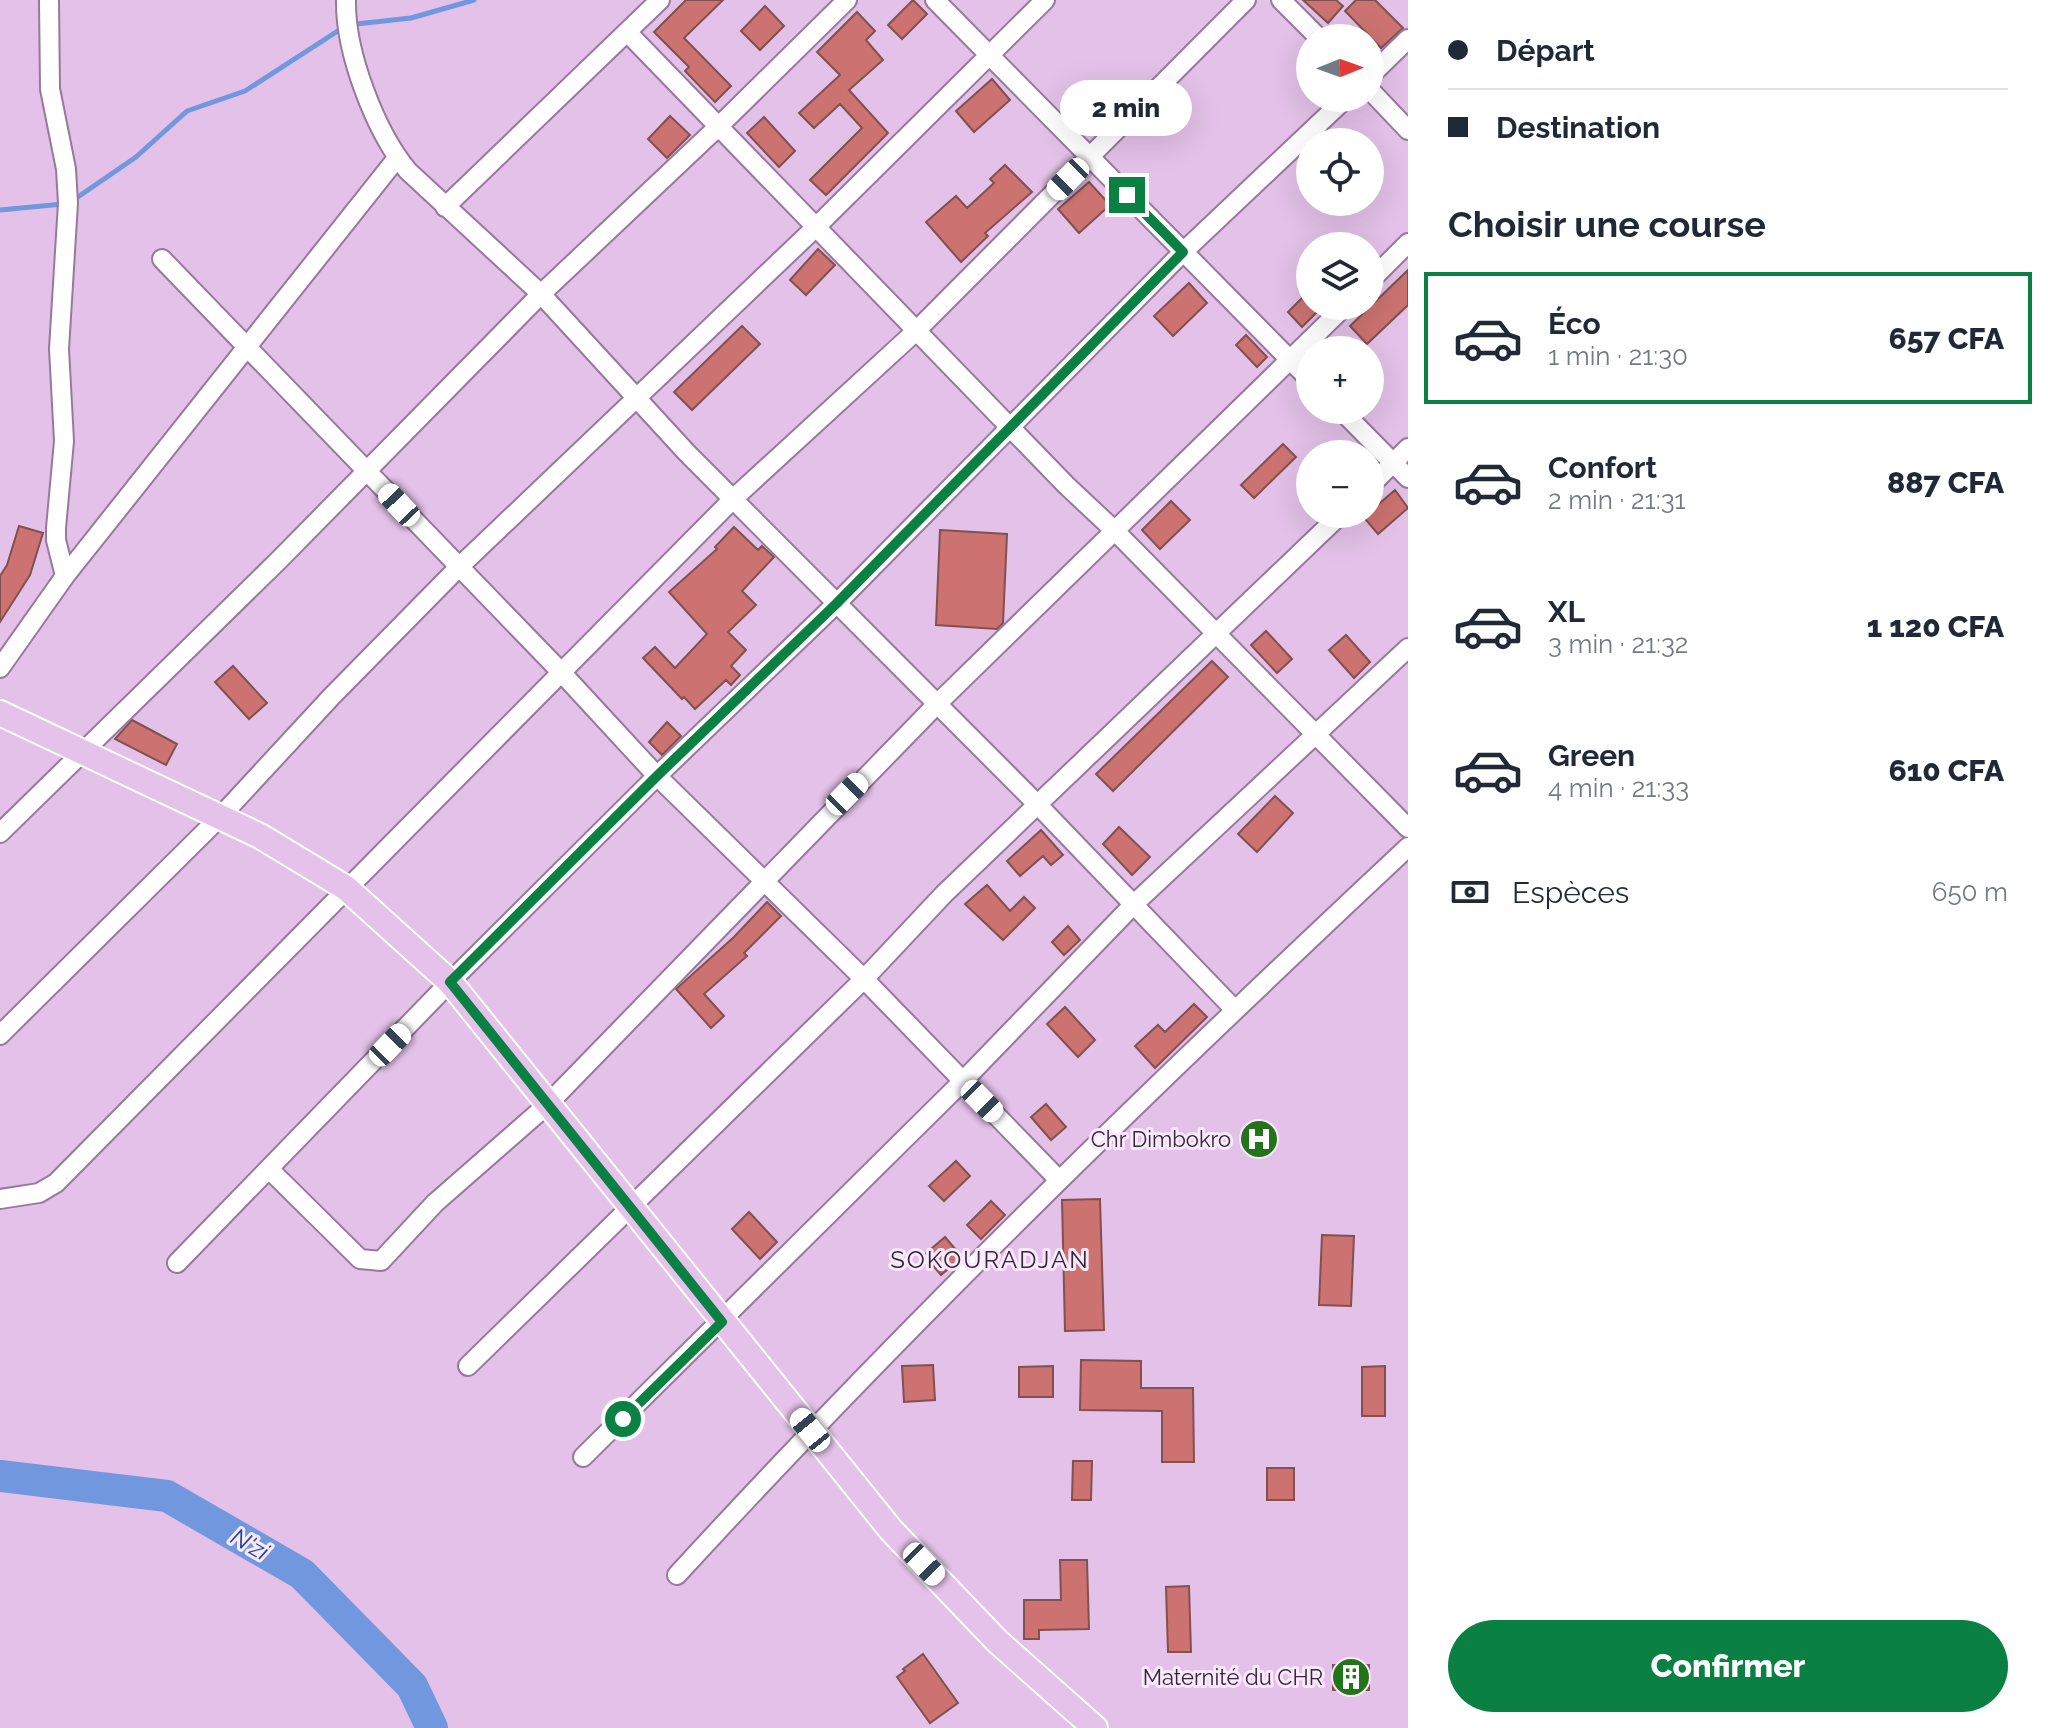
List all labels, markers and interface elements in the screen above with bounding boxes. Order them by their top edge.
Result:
north arrow [1296,24,1384,112]
map controls [1296,24,1384,528]
text: Départ [1496,33,1595,68]
callout: 2 min [1061,79,1193,135]
text: 2 min [1092,93,1160,123]
text: Destination [1496,110,1660,145]
button: locate [1296,128,1384,216]
car [1043,154,1093,204]
route end [1109,177,1145,213]
text: Choisir une course [1448,203,1766,245]
button: layers [1296,232,1384,320]
icon: car [1452,302,1524,374]
text: Éco [1548,306,1601,341]
text: 657 CFA [1888,321,2004,356]
button: + [1296,336,1384,424]
text: 1 min · 21:30 [1548,341,1688,371]
button: − [1296,440,1384,528]
icon: car [1452,446,1524,518]
text: Confort [1548,450,1657,485]
text: 887 CFA [1887,465,2004,500]
car [374,479,424,531]
text: 2 min · 21:31 [1548,485,1686,515]
icon: car [1452,590,1524,662]
text: XL [1548,594,1585,629]
text: 1 120 CFA [1867,609,2004,644]
text: 3 min · 21:32 [1548,629,1688,659]
icon: car [1452,734,1524,806]
text: Green [1548,738,1635,773]
text: 610 CFA [1888,753,2004,788]
car [822,769,872,819]
text: 4 min · 21:33 [1548,773,1689,803]
icon: cash [1448,870,1492,914]
text: Espèces [1512,875,1629,910]
text: 650 m [1932,877,2008,907]
car [365,1019,415,1071]
car [957,1076,1007,1126]
hospital icon: Chr Dimbokro [1238,1118,1280,1160]
place label: Chr Dimbokro [1091,1126,1231,1152]
district label: SOKOURADJAN [890,1245,1090,1274]
route start [605,1401,641,1437]
car [786,1404,834,1456]
water label: N'zi [226,1522,275,1567]
car [899,1538,949,1590]
button: Confirmer [1448,1620,2008,1712]
building icon: Maternité du CHR [1330,1656,1372,1698]
place label: Maternité du CHR [1143,1664,1323,1690]

